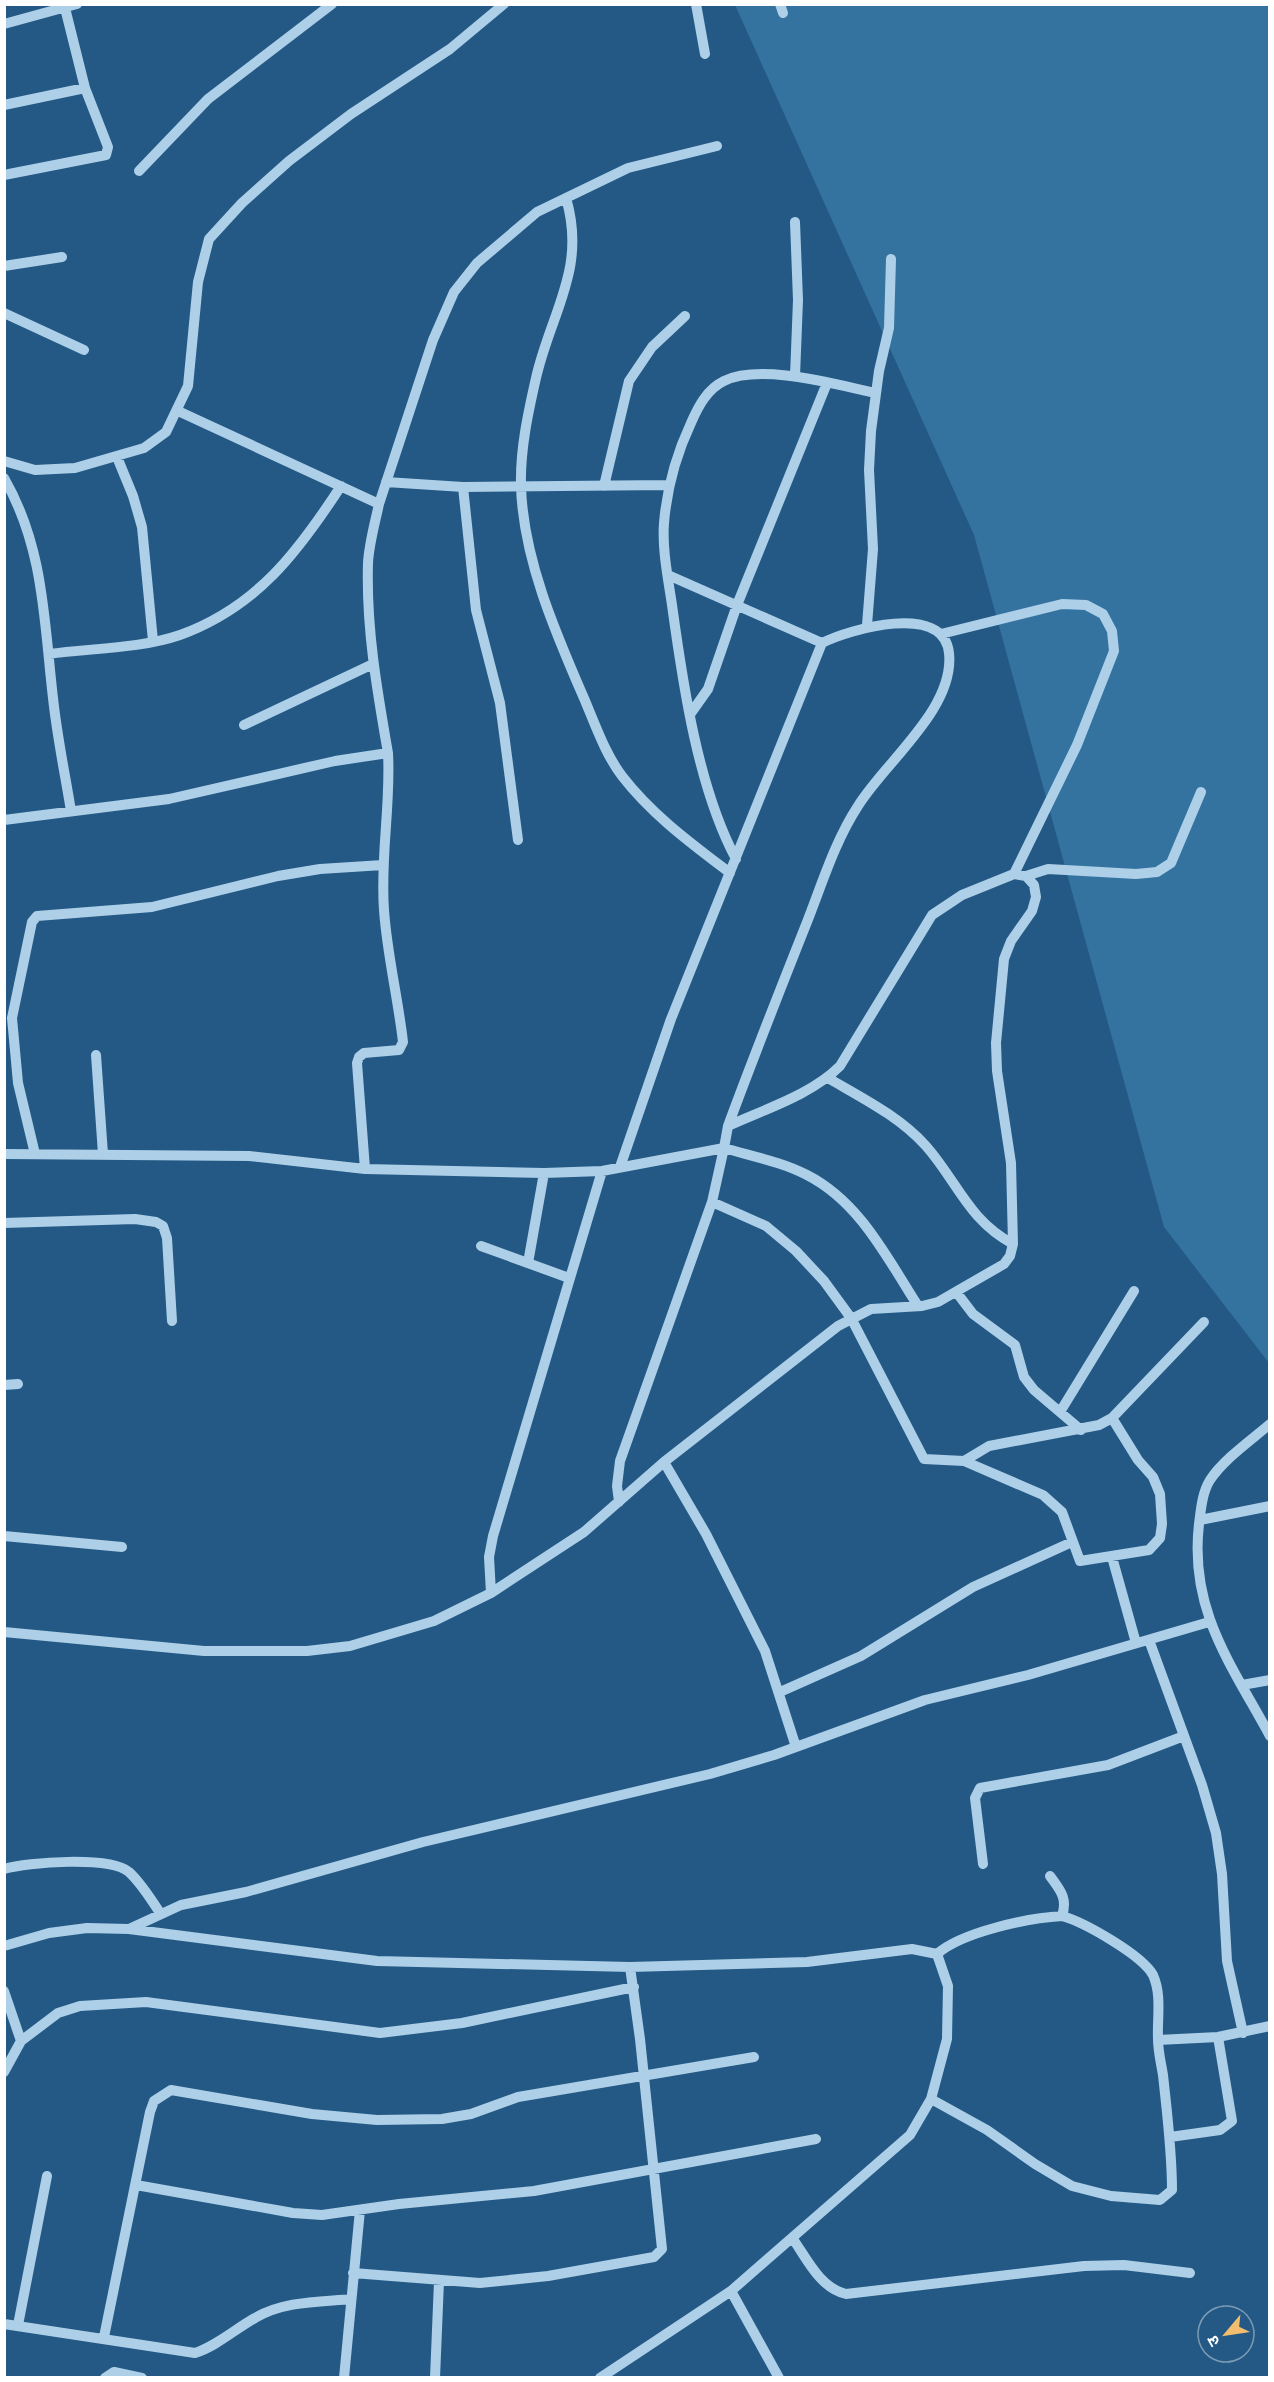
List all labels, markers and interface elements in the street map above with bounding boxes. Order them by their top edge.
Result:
north arrow [1196,2304,1256,2364]
text: उ [1203,2332,1223,2349]

